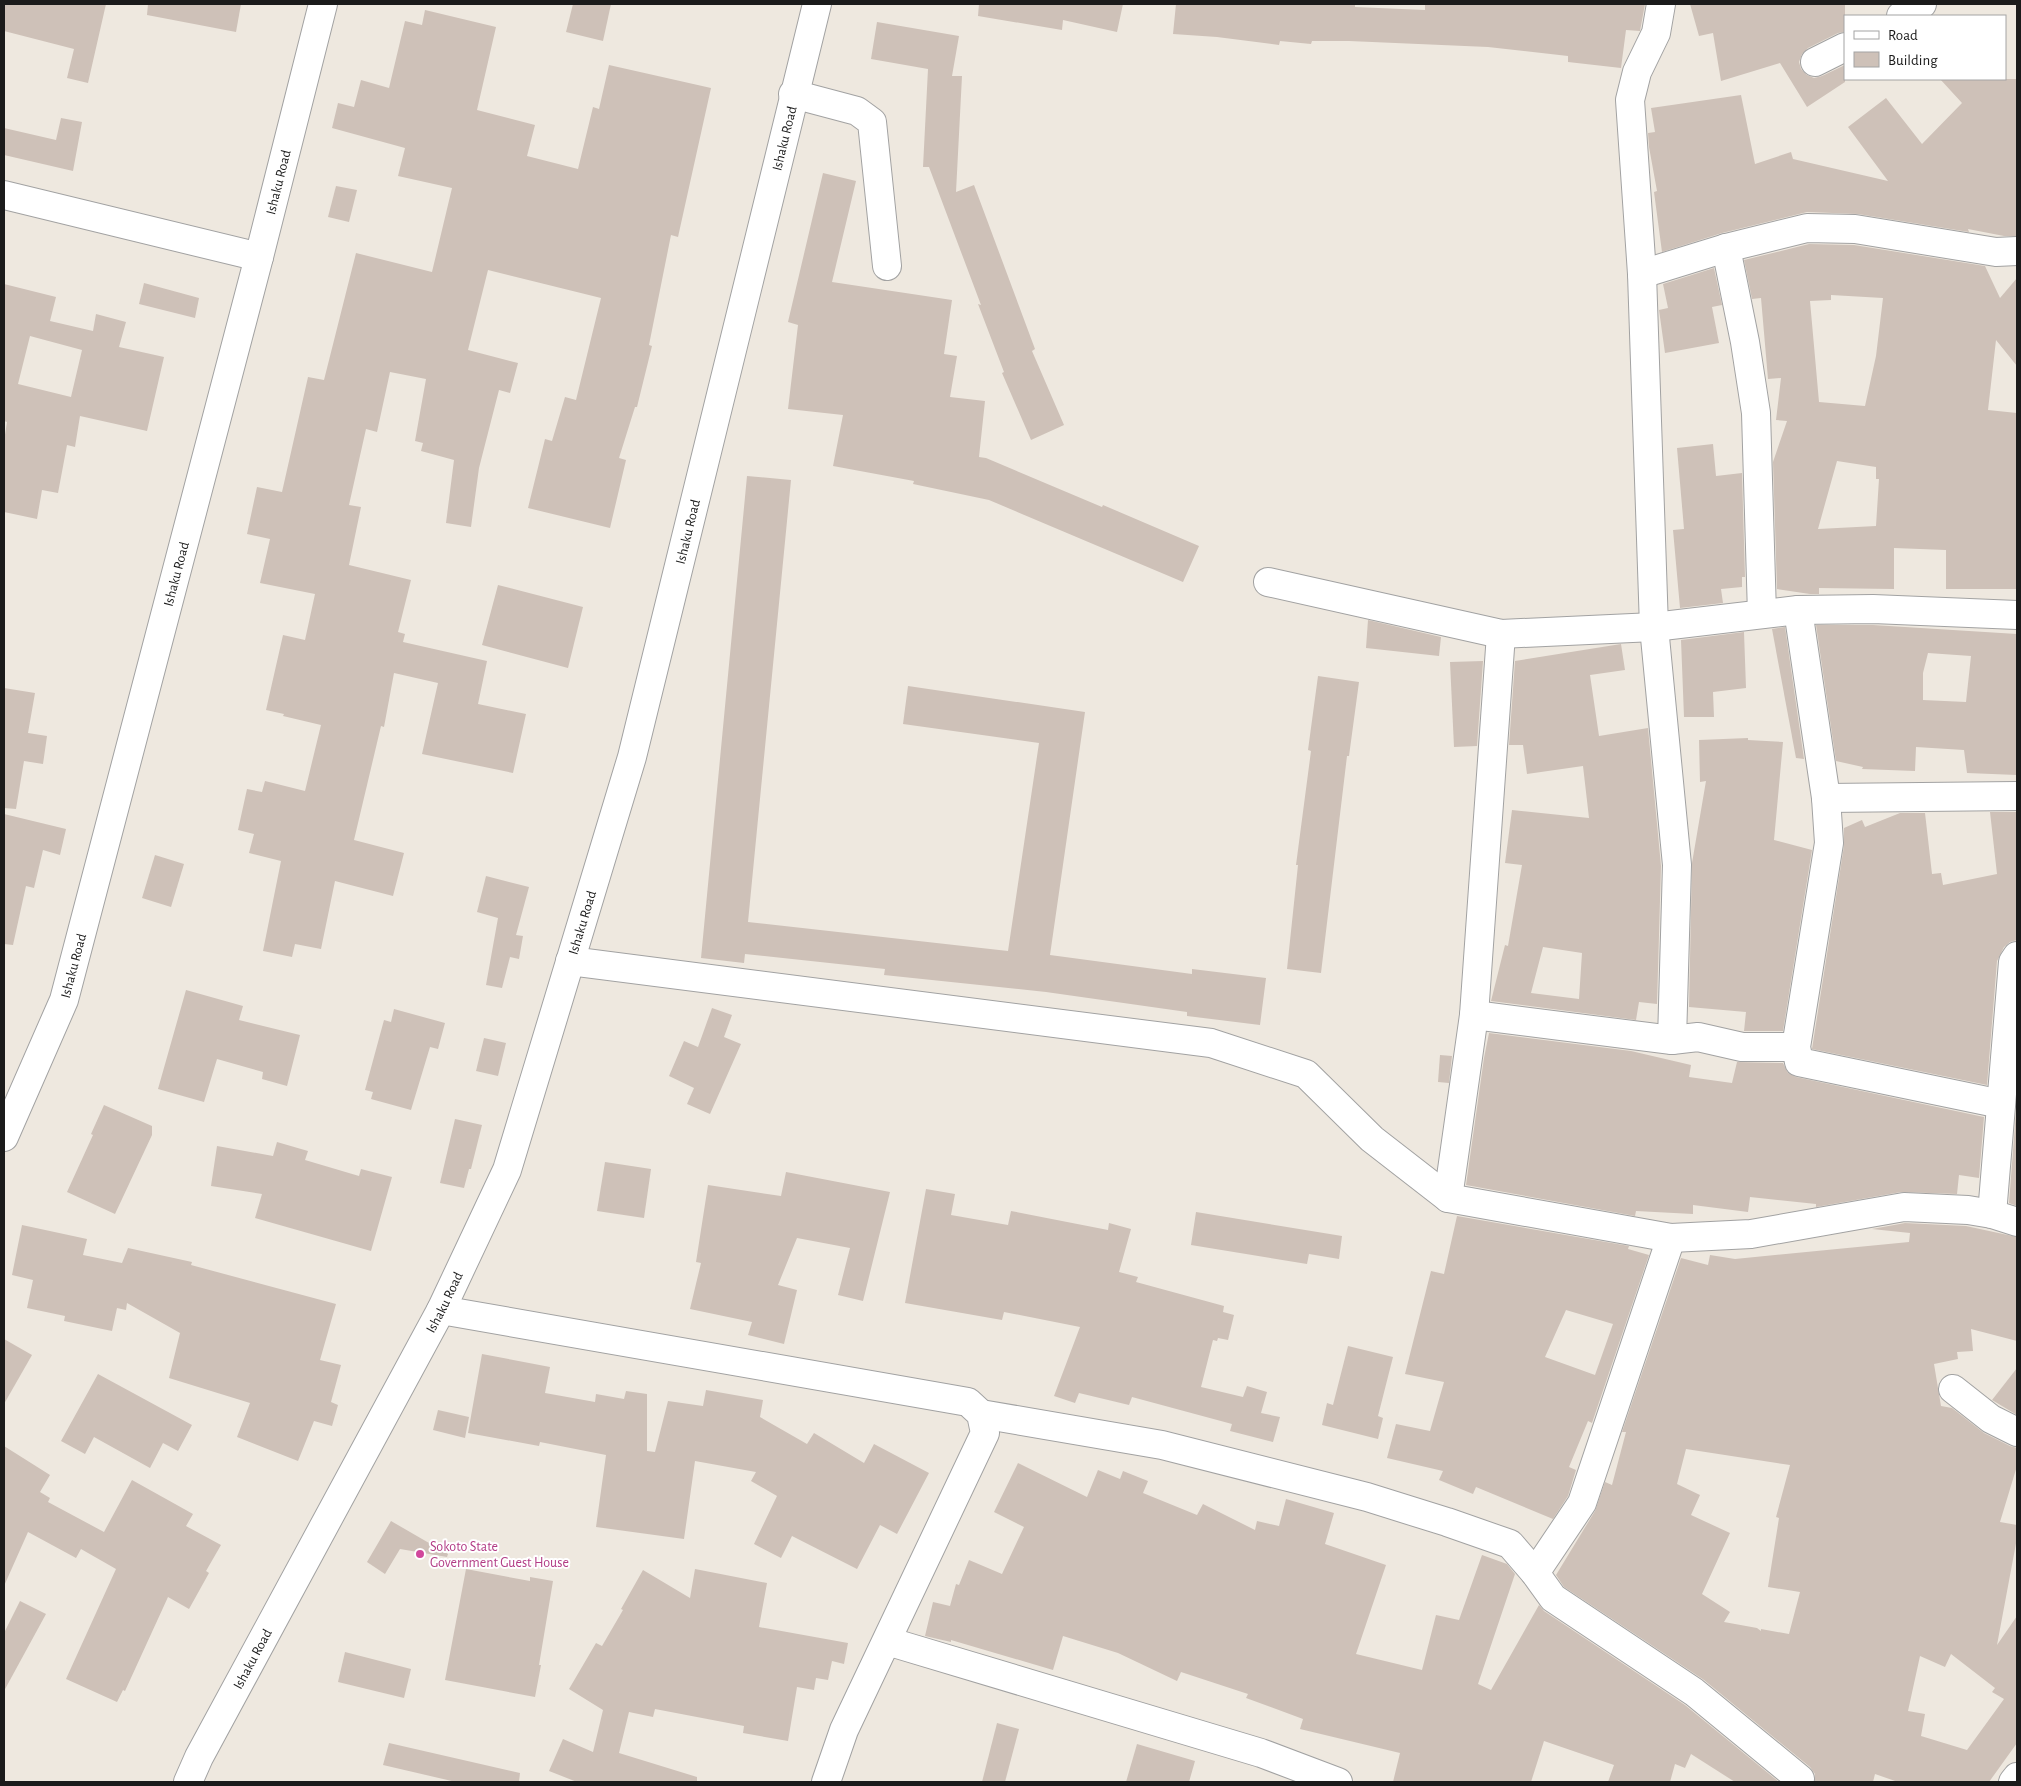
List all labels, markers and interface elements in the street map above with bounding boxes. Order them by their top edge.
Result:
legend [1844,15,2006,80]
text: Road [1888,28,1918,43]
text: Building [1888,53,1938,68]
street label: Ishaku Road [770,105,800,172]
street label: Ishaku Road [264,149,294,216]
street label: Ishaku Road [674,498,703,566]
street label: Ishaku Road [162,540,192,608]
street label: Ishaku Road [567,889,599,956]
street label: Ishaku Road [59,932,89,1000]
street label: Ishaku Road [424,1270,466,1336]
place label: Sokoto State Government Guest House [430,1540,569,1570]
marker: Sokoto State Government Guest House [414,1548,426,1560]
street label: Ishaku Road [231,1627,275,1692]

